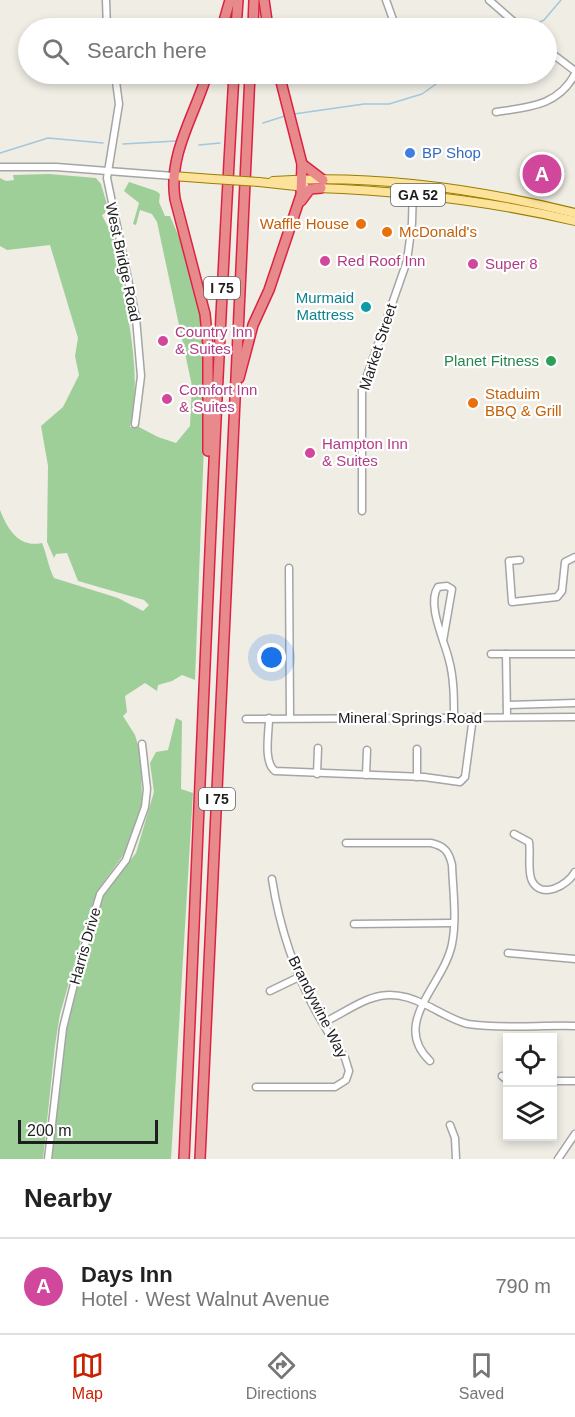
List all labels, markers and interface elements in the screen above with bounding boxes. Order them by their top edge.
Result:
search box [18,18,557,84]
icon: search [39,35,72,68]
text: Search here [87,38,207,63]
place label: BP Shop [422,144,481,161]
marker: BP Shop [403,146,417,160]
pin: A [522,152,562,196]
road number: GA 52 [391,184,445,206]
street label: West Bridge Road [103,201,144,323]
place label: Waffle House [260,215,349,232]
marker: Waffle House [354,217,368,231]
place label: McDonald's [399,223,477,240]
marker: McDonald's [380,225,394,239]
place label: Red Roof Inn [337,252,425,269]
marker: Red Roof Inn [318,254,332,268]
place label: Super 8 [485,255,538,272]
marker: Super 8 [466,257,480,271]
road number: I 75 [204,277,240,299]
place label: Murmaid Mattress [296,289,354,323]
marker: Murmaid Mattress [359,300,373,314]
street label: Market Street [356,301,400,392]
place label: Country Inn & Suites [175,323,253,357]
marker: Country Inn & Suites [156,334,170,348]
place label: Planet Fitness [444,352,539,369]
marker: Planet Fitness [544,354,558,368]
place label: Comfort Inn & Suites [179,381,257,415]
place label: Staduim BBQ & Grill [485,385,562,419]
marker: Comfort Inn & Suites [160,392,174,406]
marker: Staduim BBQ & Grill [466,396,480,410]
place label: Hampton Inn & Suites [322,435,408,469]
marker: Hampton Inn & Suites [303,446,317,460]
your location [257,643,286,672]
street label: Mineral Springs Road [338,709,482,726]
road number: I 75 [199,788,235,810]
street label: Harris Drive [65,905,104,986]
street label: Brandywine Way [285,953,352,1061]
map controls [503,1033,557,1141]
button: locate [503,1033,557,1087]
button: layers [503,1087,557,1141]
scale bar [18,1117,158,1144]
text: 200 m [27,1122,71,1139]
text: Nearby [24,1183,112,1213]
text: Days Inn [81,1262,173,1287]
text: A [36,1275,51,1297]
text: 790 m [495,1275,551,1297]
text: Hotel · West Walnut Avenue [81,1288,330,1310]
tab: Map [71,1349,104,1403]
tab: Directions [246,1349,317,1403]
tab: Saved [459,1349,504,1403]

